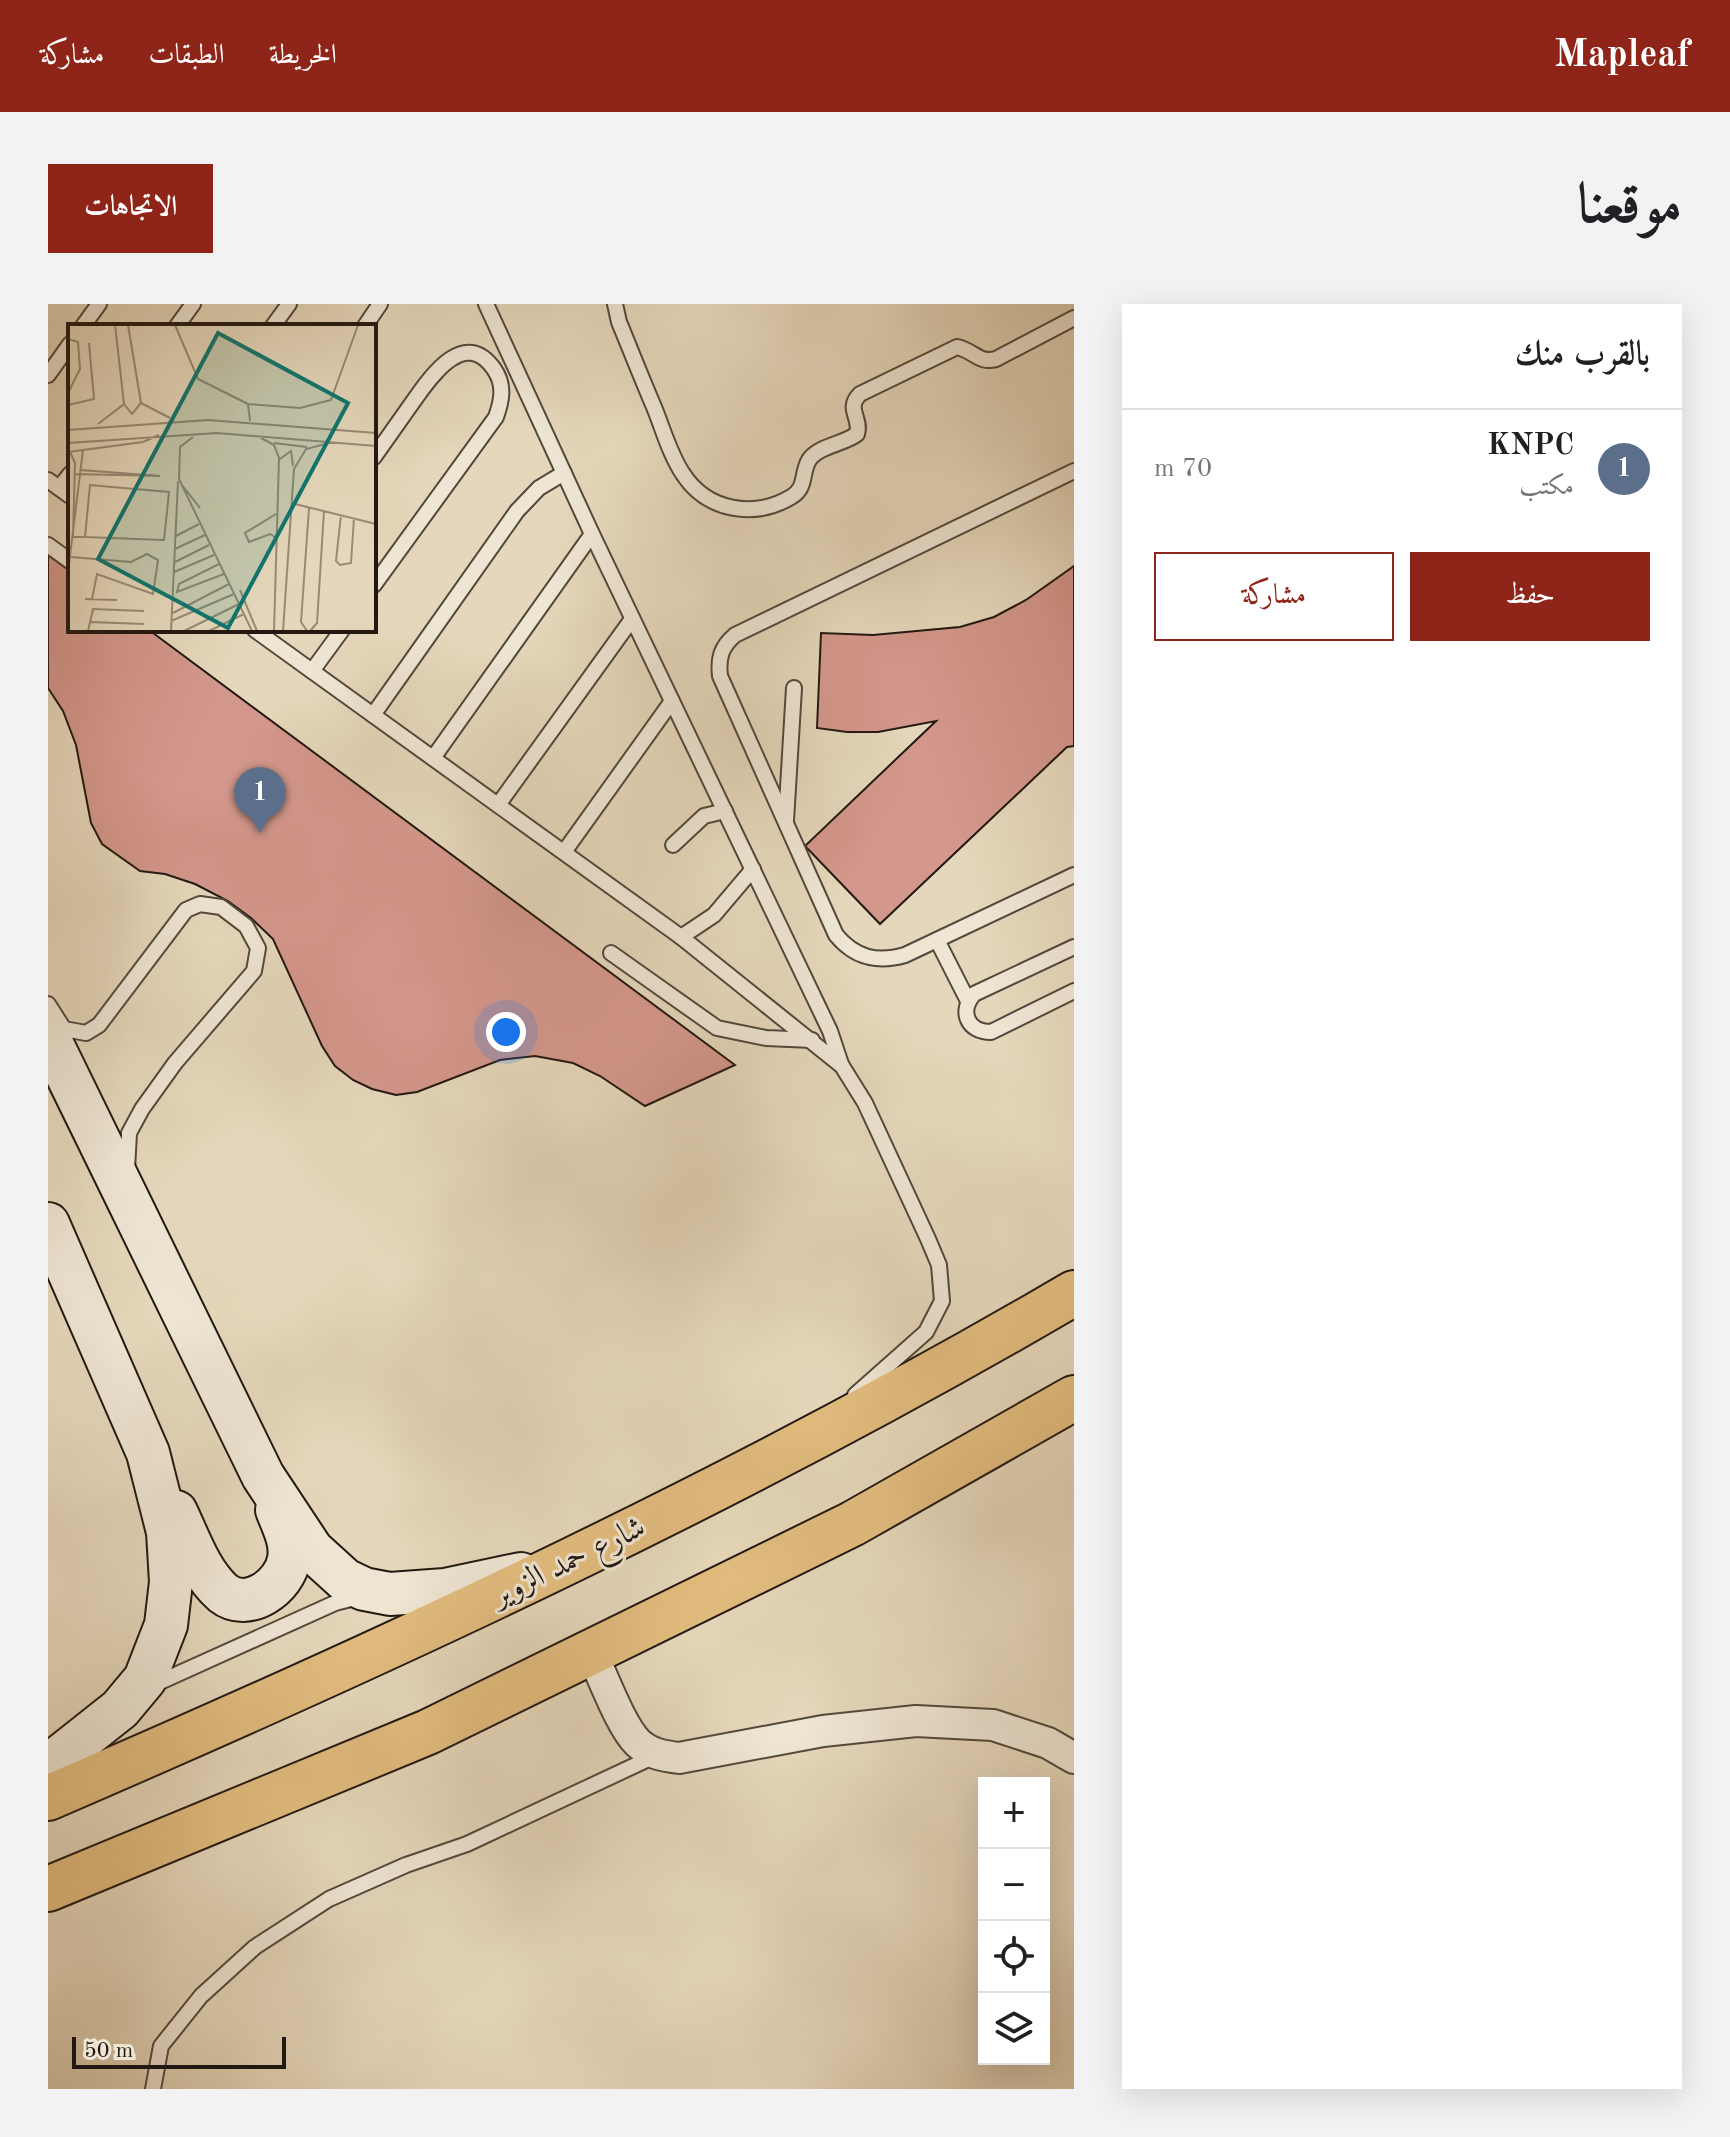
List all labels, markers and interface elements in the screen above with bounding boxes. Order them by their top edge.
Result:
text: Mapleaf [1554,37,1690,75]
text: مشاركة [40,42,104,70]
text: الطبقات [148,42,225,70]
text: الخريطة [269,42,337,70]
button: الاتجاهات [48,164,213,253]
text: موقعنا [1577,179,1682,235]
inset map [68,324,376,632]
text: بالقرب منك [1515,338,1650,372]
text: KNPC [1487,431,1574,461]
text: 70 m [1154,456,1212,482]
text: 1 [1616,456,1632,482]
text: مكتب [1519,474,1574,500]
button: مشاركة [1154,552,1394,641]
button: حفظ [1410,552,1650,641]
pin: 1 [234,767,286,833]
your location [486,1012,526,1052]
street label: شارع حمد الزوير [485,1511,654,1622]
map controls [978,1777,1050,2065]
button: + [978,1777,1050,1849]
button: − [978,1849,1050,1921]
button: locate [978,1921,1050,1993]
button: layers [978,1993,1050,2065]
scale bar [72,2033,286,2069]
text: 50 m [84,2040,133,2062]

